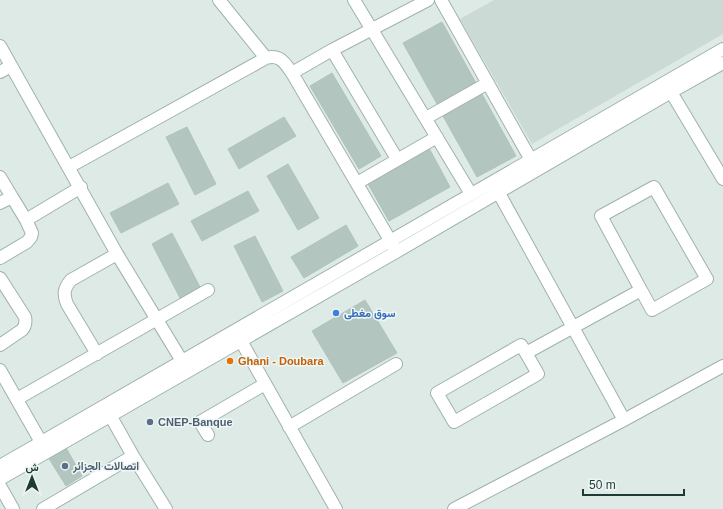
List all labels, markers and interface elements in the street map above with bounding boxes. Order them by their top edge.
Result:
place label: سوق مغطى [344,307,396,320]
marker: سوق مغطى [331,308,341,318]
place label: Ghani - Doubara [238,355,324,367]
marker: Ghani - Doubara [225,356,235,366]
place label: CNEP-Banque [158,416,233,428]
marker: CNEP-Banque [145,417,155,427]
north arrow [12,457,52,497]
place label: اتصالات الجزائر [72,460,139,473]
text: ش [25,461,39,474]
marker: اتصالات الجزائر [60,461,70,471]
scale bar [583,471,684,497]
text: 50 m [589,478,616,492]

